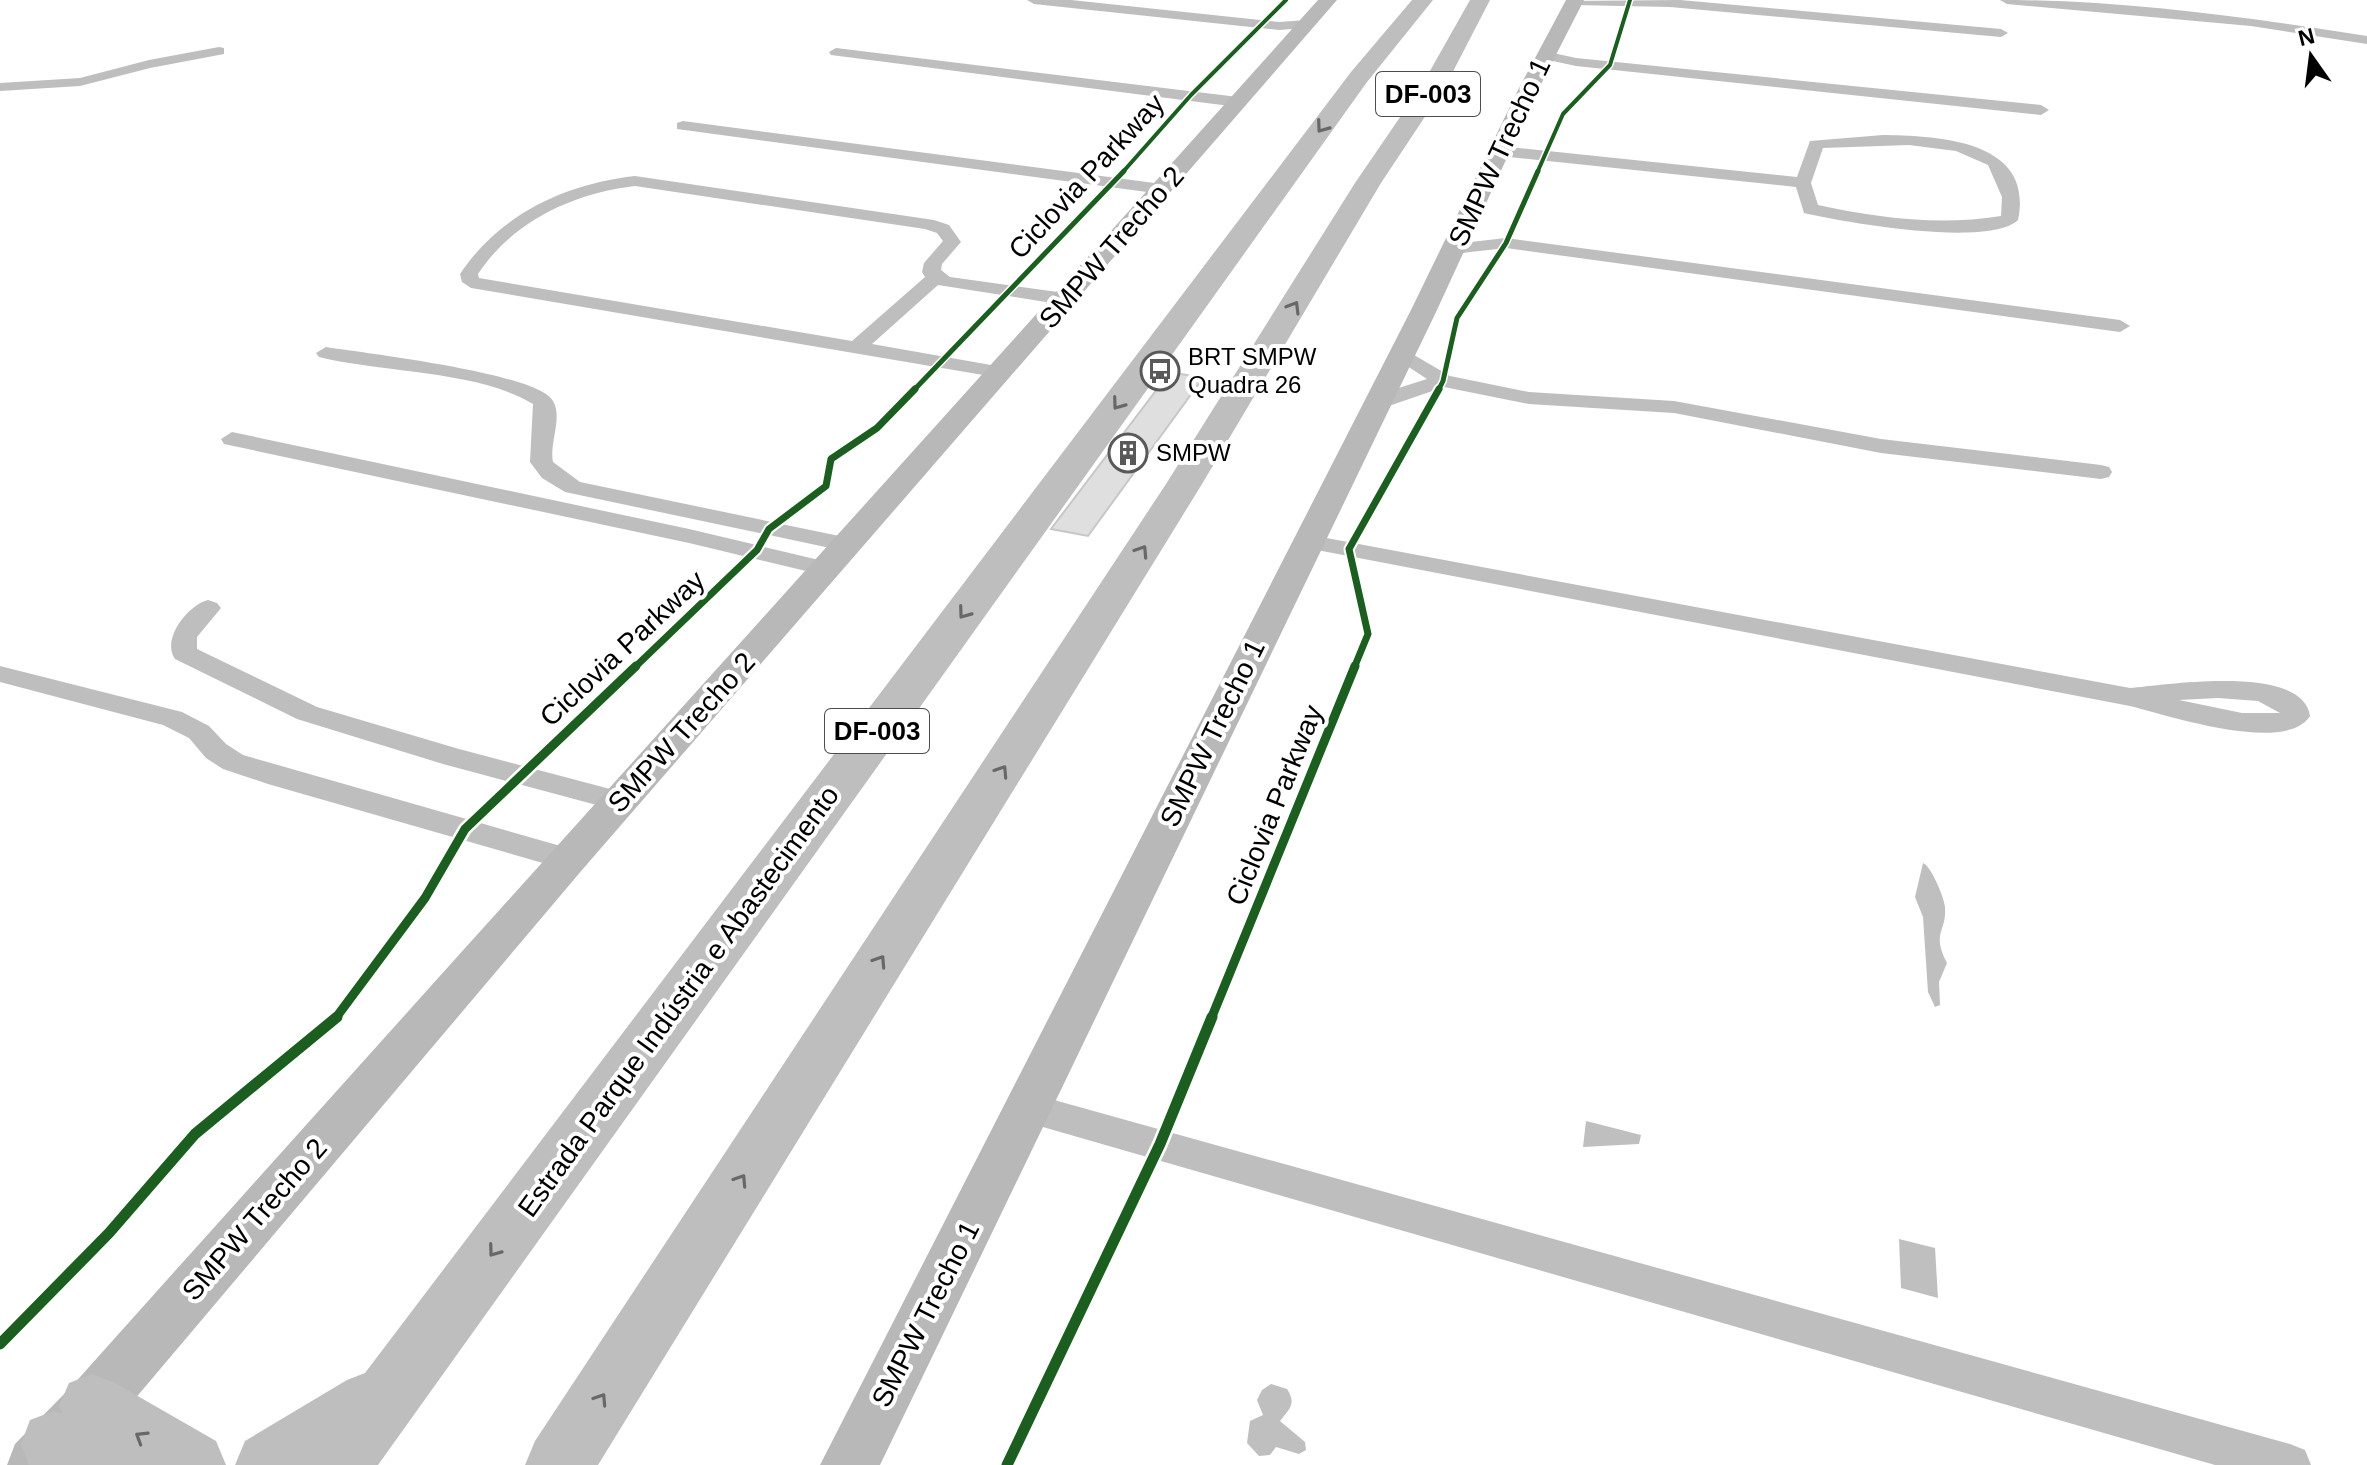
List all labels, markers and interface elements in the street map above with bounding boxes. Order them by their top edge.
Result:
north arrow [2271,16,2351,96]
text: N [2296,23,2317,51]
street label: SMPW Trecho 1 [1442,53,1557,251]
road number: DF-003 [1376,72,1480,116]
street label: Ciclovia Parkway [1002,88,1170,265]
one-way arrow [1318,118,1332,133]
street label: SMPW Trecho 2 [1033,160,1190,334]
one-way arrow [1284,301,1299,316]
place label: BRT SMPW Quadra 26 [1188,343,1317,398]
bus stop icon: BRT SMPW Quadra 26 [1139,350,1181,392]
one-way arrow [1114,395,1128,410]
building icon: SMPW [1107,432,1149,474]
place label: SMPW [1156,439,1231,466]
one-way arrow [1132,546,1147,560]
street label: Ciclovia Parkway [534,564,711,732]
one-way arrow [959,605,974,619]
street label: SMPW Trecho 1 [1154,635,1271,832]
street label: SMPW Trecho 2 [602,646,761,818]
street label: Ciclovia Parkway [1220,701,1329,910]
road number: DF-003 [825,709,929,753]
one-way arrow [992,765,1007,779]
street label: Estrada Parque Indústria e Abastecimento [512,780,845,1223]
one-way arrow [871,955,886,970]
street label: SMPW Trecho 2 [176,1132,333,1306]
one-way arrow [731,1174,746,1189]
street label: SMPW Trecho 1 [865,1216,986,1412]
one-way arrow [489,1242,504,1257]
one-way arrow [591,1393,606,1408]
one-way arrow [135,1431,150,1446]

